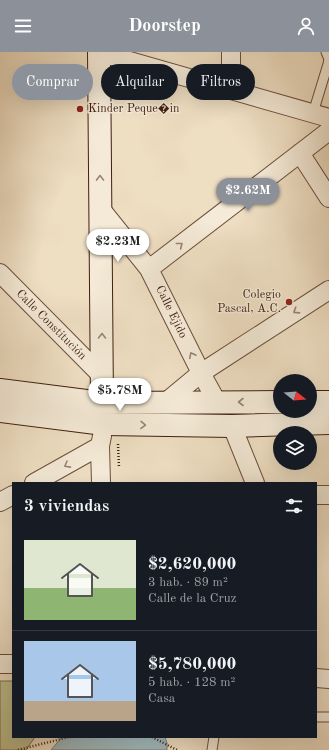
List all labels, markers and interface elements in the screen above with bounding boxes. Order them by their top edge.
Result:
icon: menu [12,15,34,37]
icon: person [295,15,317,37]
text: Doorstep [128,17,201,35]
chip: Comprar [12,64,93,100]
chip: Alquilar [101,64,178,100]
chip: Filtros [186,64,255,100]
place label: Kinder Peque�in [88,102,180,115]
marker: Kinder Peque�in [75,104,85,114]
one-way arrow [96,175,104,181]
pin: $2.62M [215,178,281,212]
text: $2.62M [225,184,271,197]
pin: $2.23M [85,229,151,263]
text: $2.23M [95,235,141,248]
one-way arrow [176,242,183,250]
street label: Calle Ejido [153,284,189,340]
street label: Calle Constitución [14,288,89,363]
place label: Colegio Pascal, A.C. [217,289,281,315]
marker: Colegio Pascal, A.C. [284,297,294,307]
one-way arrow [293,306,300,314]
one-way arrow [98,333,106,339]
one-way arrow [189,352,197,359]
north arrow [273,374,317,418]
map controls [273,374,317,470]
pin: $5.78M [87,378,153,412]
text: $5.78M [97,384,143,397]
one-way arrow [238,398,244,406]
one-way arrow [140,421,146,429]
button: layers [273,426,317,470]
one-way arrow [64,460,71,467]
icon: filters [283,495,305,517]
text: 3 viviendas [24,498,109,515]
icon: home [56,556,104,604]
text: $2,620,000 [148,556,236,573]
text: 3 hab. · 89 m² [148,576,228,589]
text: Calle de la Cruz [148,592,236,605]
text: $5,780,000 [148,656,236,673]
icon: home [56,657,104,705]
text: 5 hab. · 128 m² [148,676,235,689]
text: Casa [148,692,175,705]

